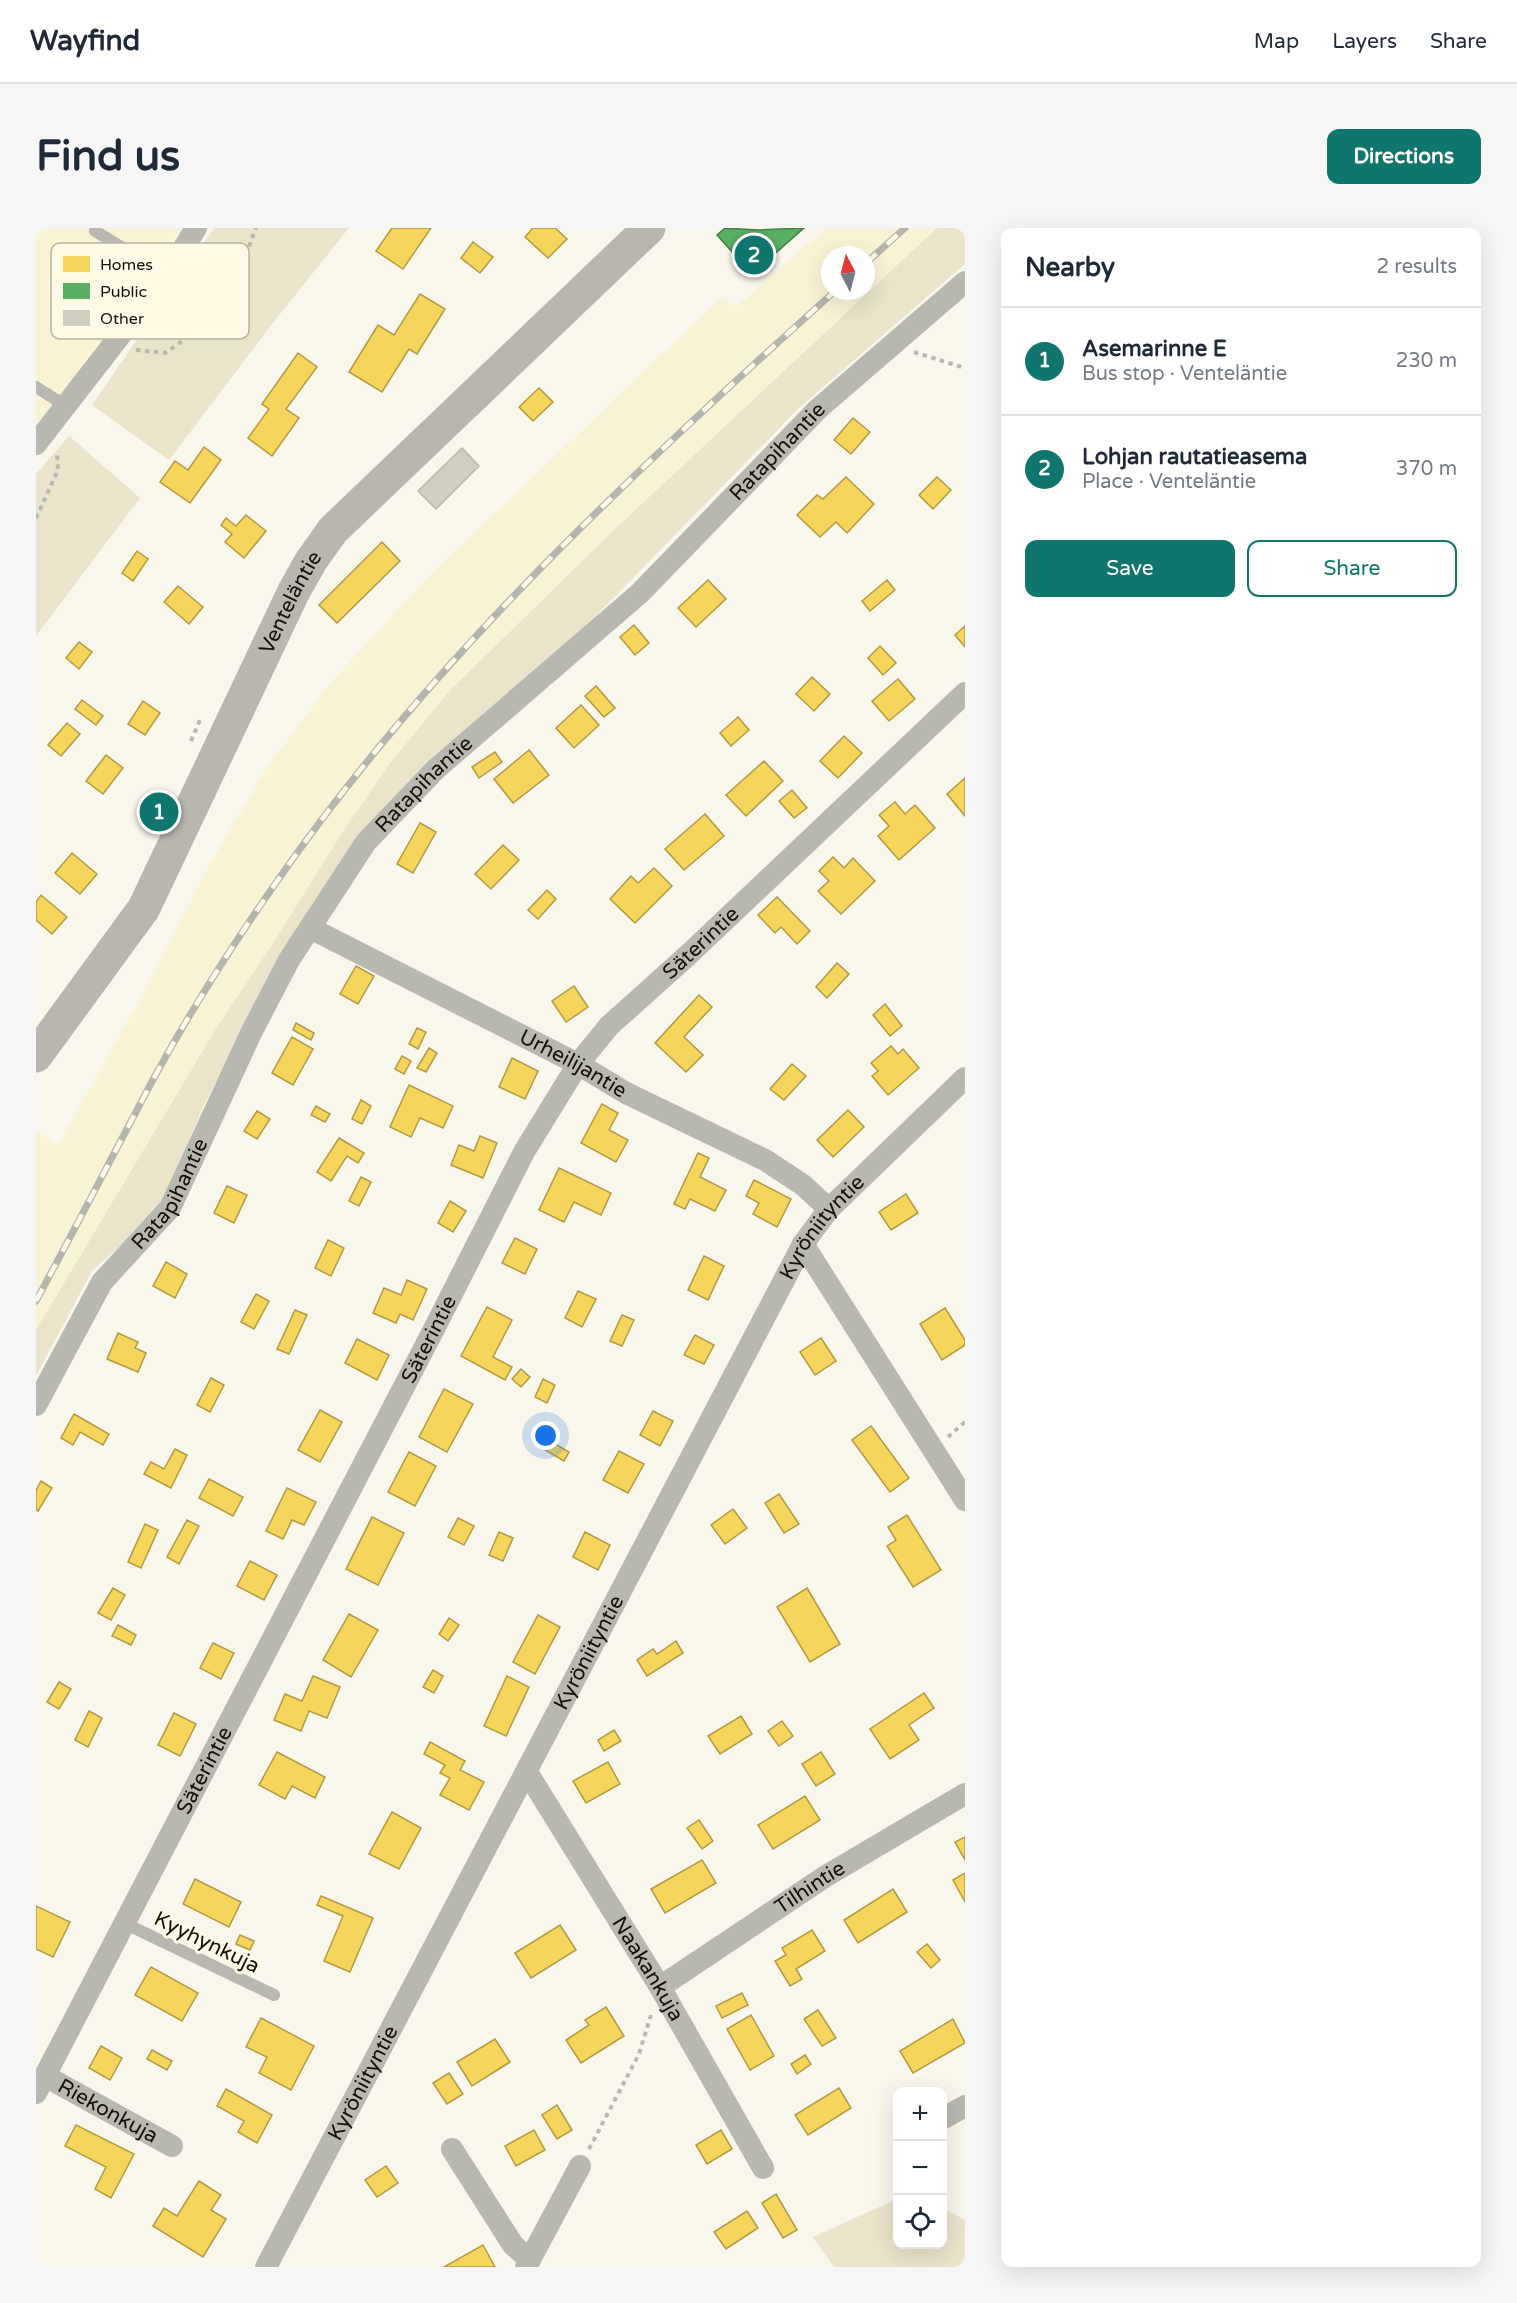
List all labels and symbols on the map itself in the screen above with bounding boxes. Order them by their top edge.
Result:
pin: 2 [734,232,774,278]
legend [51,243,249,339]
north arrow [821,246,875,300]
text: Homes [100,255,153,275]
text: Public [100,282,147,302]
text: Other [100,309,145,329]
street label: Ratapihantie [724,397,831,506]
street label: Venteläntie [254,546,327,658]
street label: Ratapihantie [370,731,478,838]
pin: 1 [140,790,178,834]
street label: Säterintie [658,901,744,985]
street label: Urheilijantie [515,1024,631,1104]
street label: Ratapihantie [126,1134,214,1255]
street label: Kyröniityntie [775,1170,870,1284]
street label: Säterintie [396,1291,462,1387]
your location [531,1421,560,1450]
street label: Kyröniityntie [549,1591,629,1714]
street label: Säterintie [172,1722,238,1818]
street label: Tilhintie [770,1856,850,1920]
street label: Kyyhynkuja [150,1906,264,1979]
street label: Naakankuja [606,1912,689,2026]
street label: Kyröniityntie [323,2021,404,2145]
street label: Riekonkuja [53,2074,162,2149]

